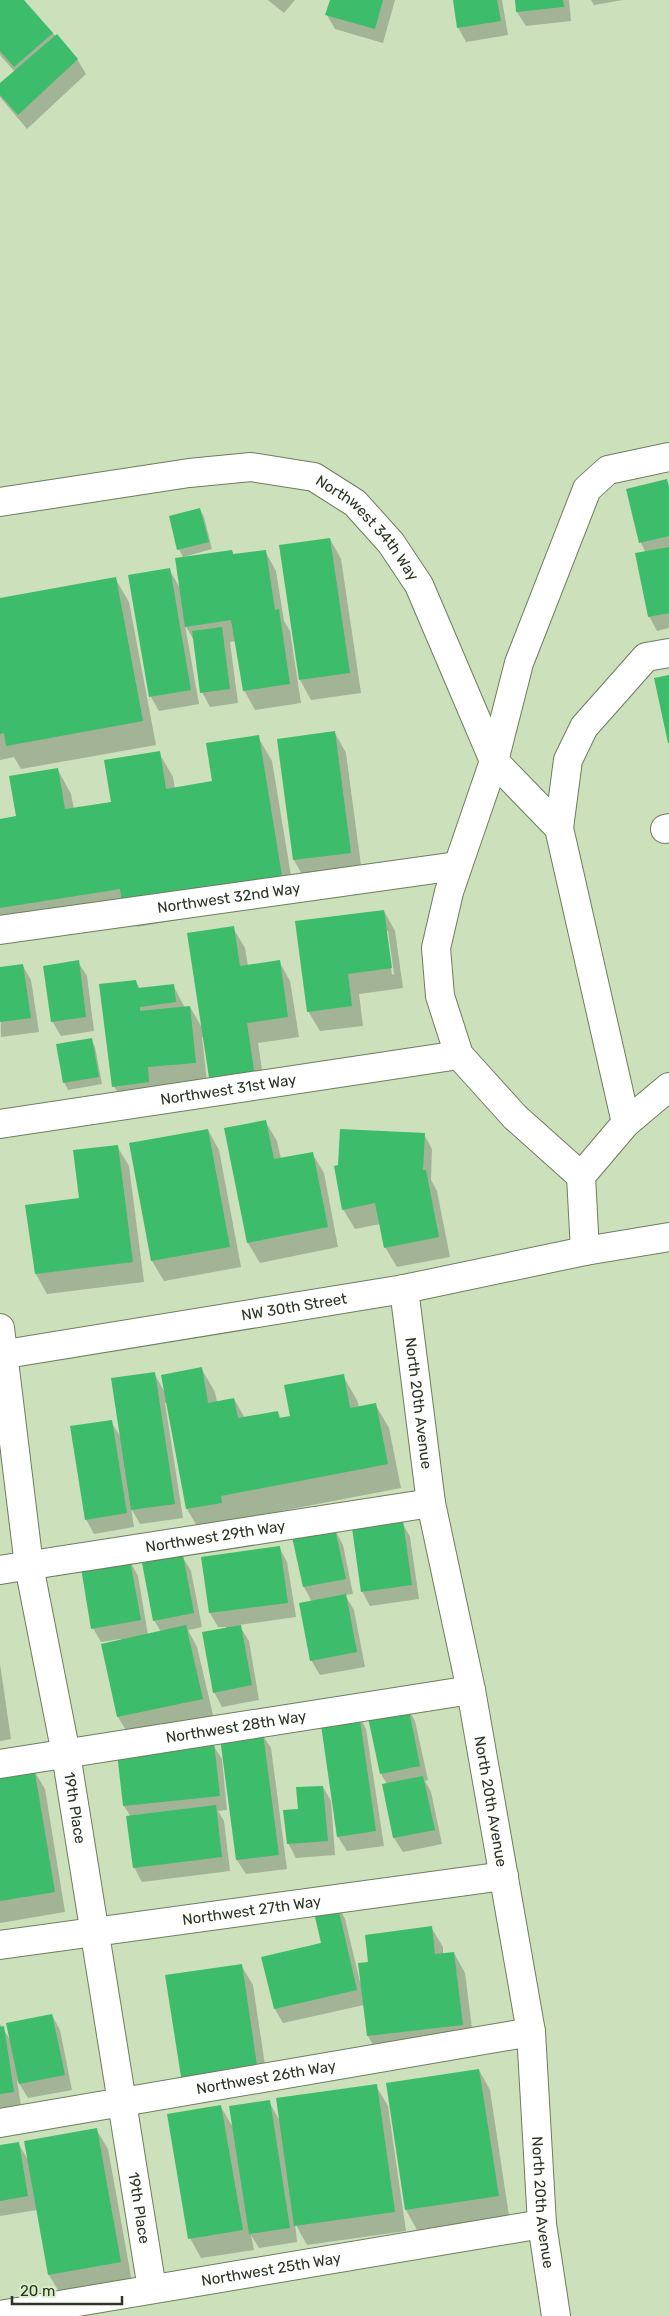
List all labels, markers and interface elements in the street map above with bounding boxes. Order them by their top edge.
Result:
street label: Northwest 34th Way [312,471,423,584]
street label: Northwest 32nd Way [156,879,302,917]
street label: Northwest 31st Way [159,1071,298,1109]
street label: NW 30th Street [240,1289,348,1324]
street label: North 20th Avenue [401,1336,436,1470]
street label: Northwest 29th Way [144,1517,287,1556]
street label: Northwest 28th Way [165,1707,308,1747]
street label: North 20th Avenue [470,1734,511,1868]
street label: 19th Place [60,1771,89,1845]
street label: Northwest 27th Way [181,1892,322,1929]
street label: Northwest 26th Way [195,2057,337,2098]
street label: North 20th Avenue [528,2136,558,2270]
street label: 19th Place [124,2171,154,2245]
street label: Northwest 25th Way [200,2249,342,2290]
scale bar [12,2274,122,2306]
text: 20 m [20,2282,55,2300]

